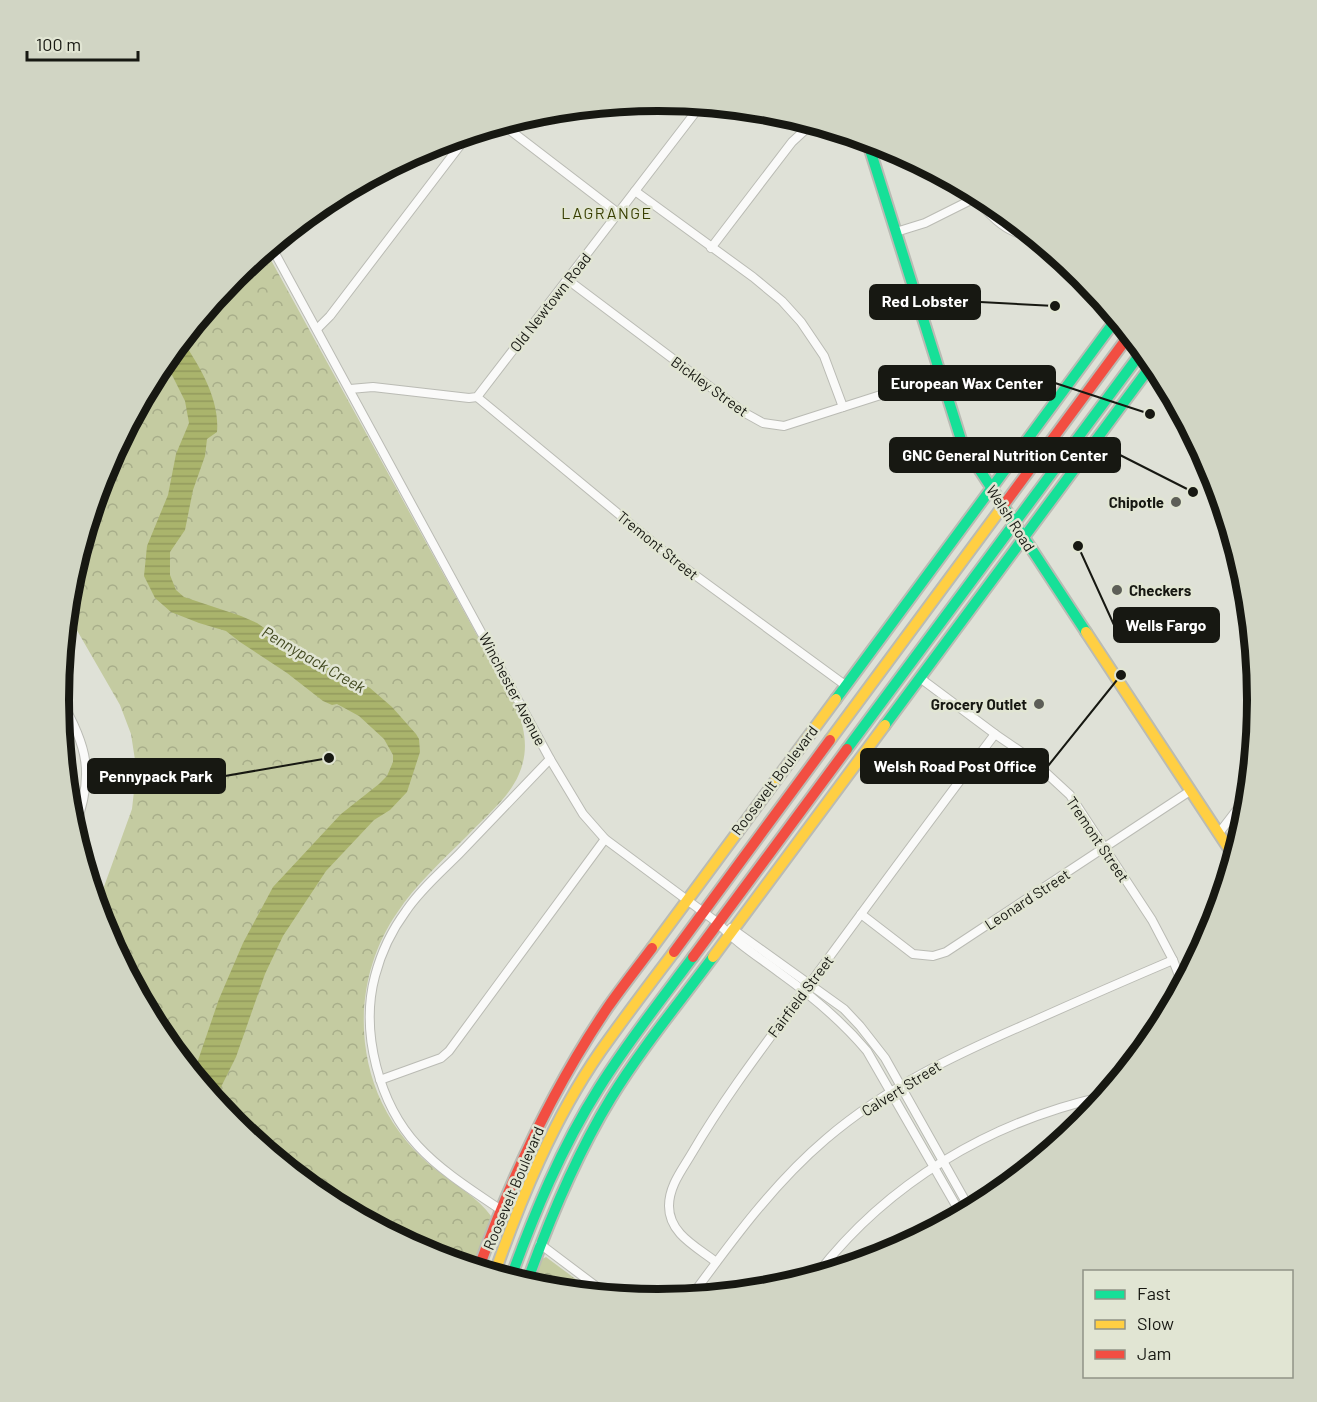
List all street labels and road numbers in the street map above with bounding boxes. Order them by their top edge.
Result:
street label: Old Newtown Road [506,249,594,355]
street label: Bickley Street [668,352,752,420]
street label: Welsh Road [983,481,1039,555]
street label: Tremont Street [614,507,702,583]
street label: Winchester Avenue [476,630,550,748]
street label: Roosevelt Boulevard [727,722,821,838]
street label: Tremont Street [1063,793,1133,885]
street label: Leonard Street [981,865,1073,933]
street label: Fairfield Street [763,952,837,1040]
street label: Calvert Street [858,1057,944,1119]
street label: Roosevelt Boulevard [479,1124,547,1252]

